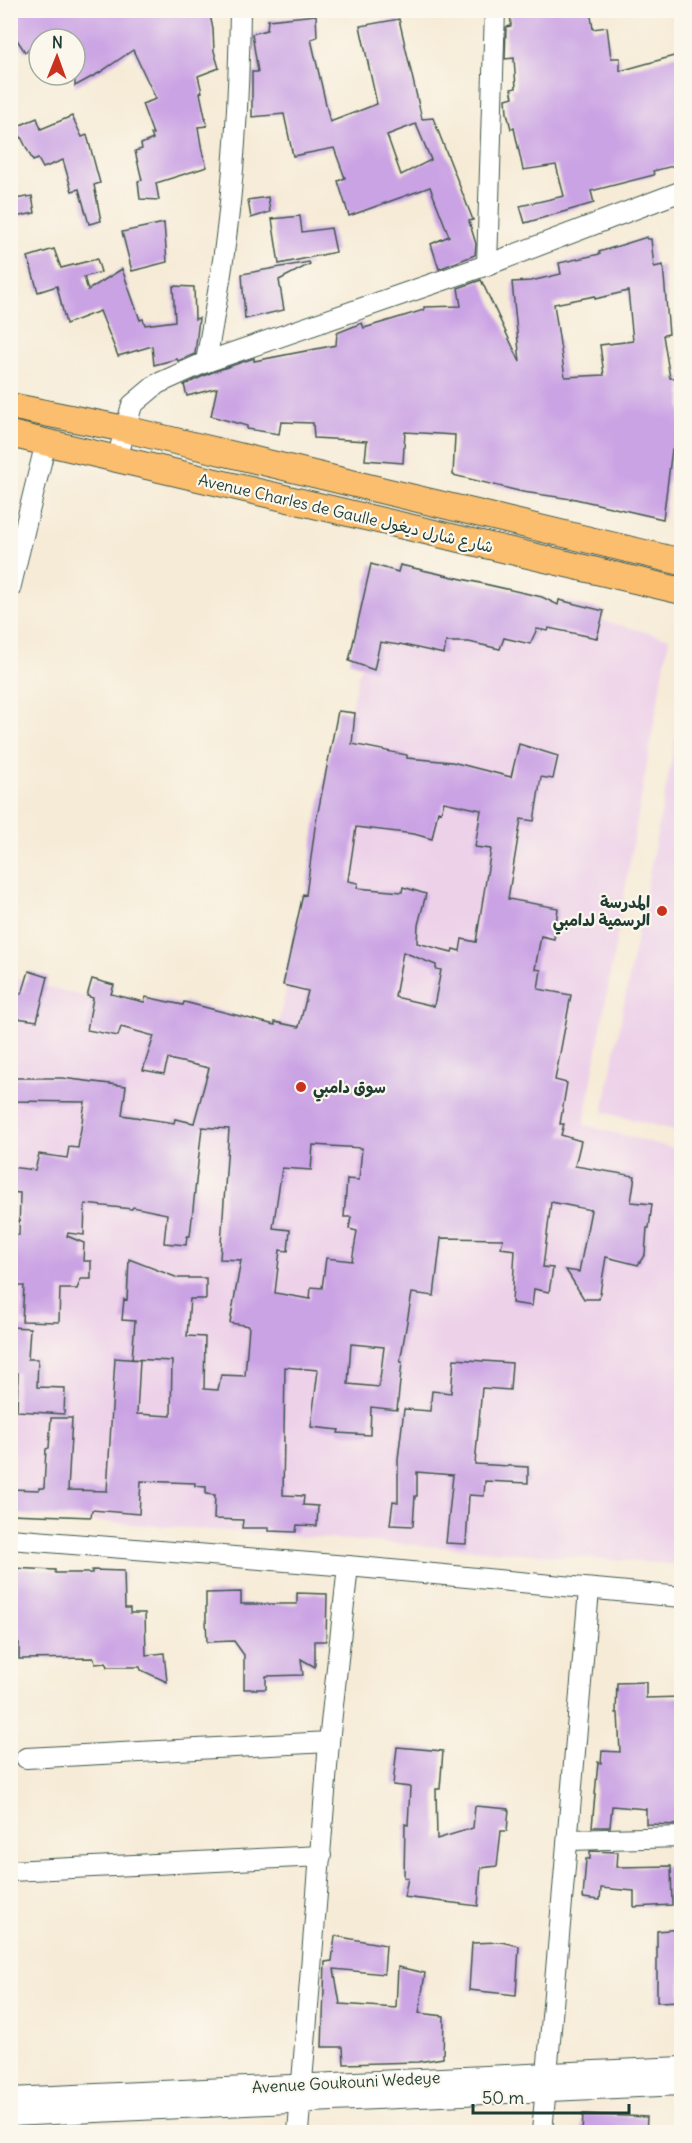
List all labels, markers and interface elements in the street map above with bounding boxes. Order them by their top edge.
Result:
north arrow [27,27,87,87]
text: N [52,32,63,52]
street label: Avenue Charles de Gaulle شارع شارل ديغول [196,469,495,559]
place label: المدرسة الرسمية لدامبي [553,892,650,935]
marker: المدرسة الرسمية لدامبي [655,904,669,918]
place label: سوق دامبي [313,1077,386,1102]
marker: سوق دامبي [294,1080,308,1094]
street label: Avenue Goukouni Wedeye [251,2067,441,2097]
scale bar [473,2077,629,2115]
text: 50 m [482,2086,524,2109]

